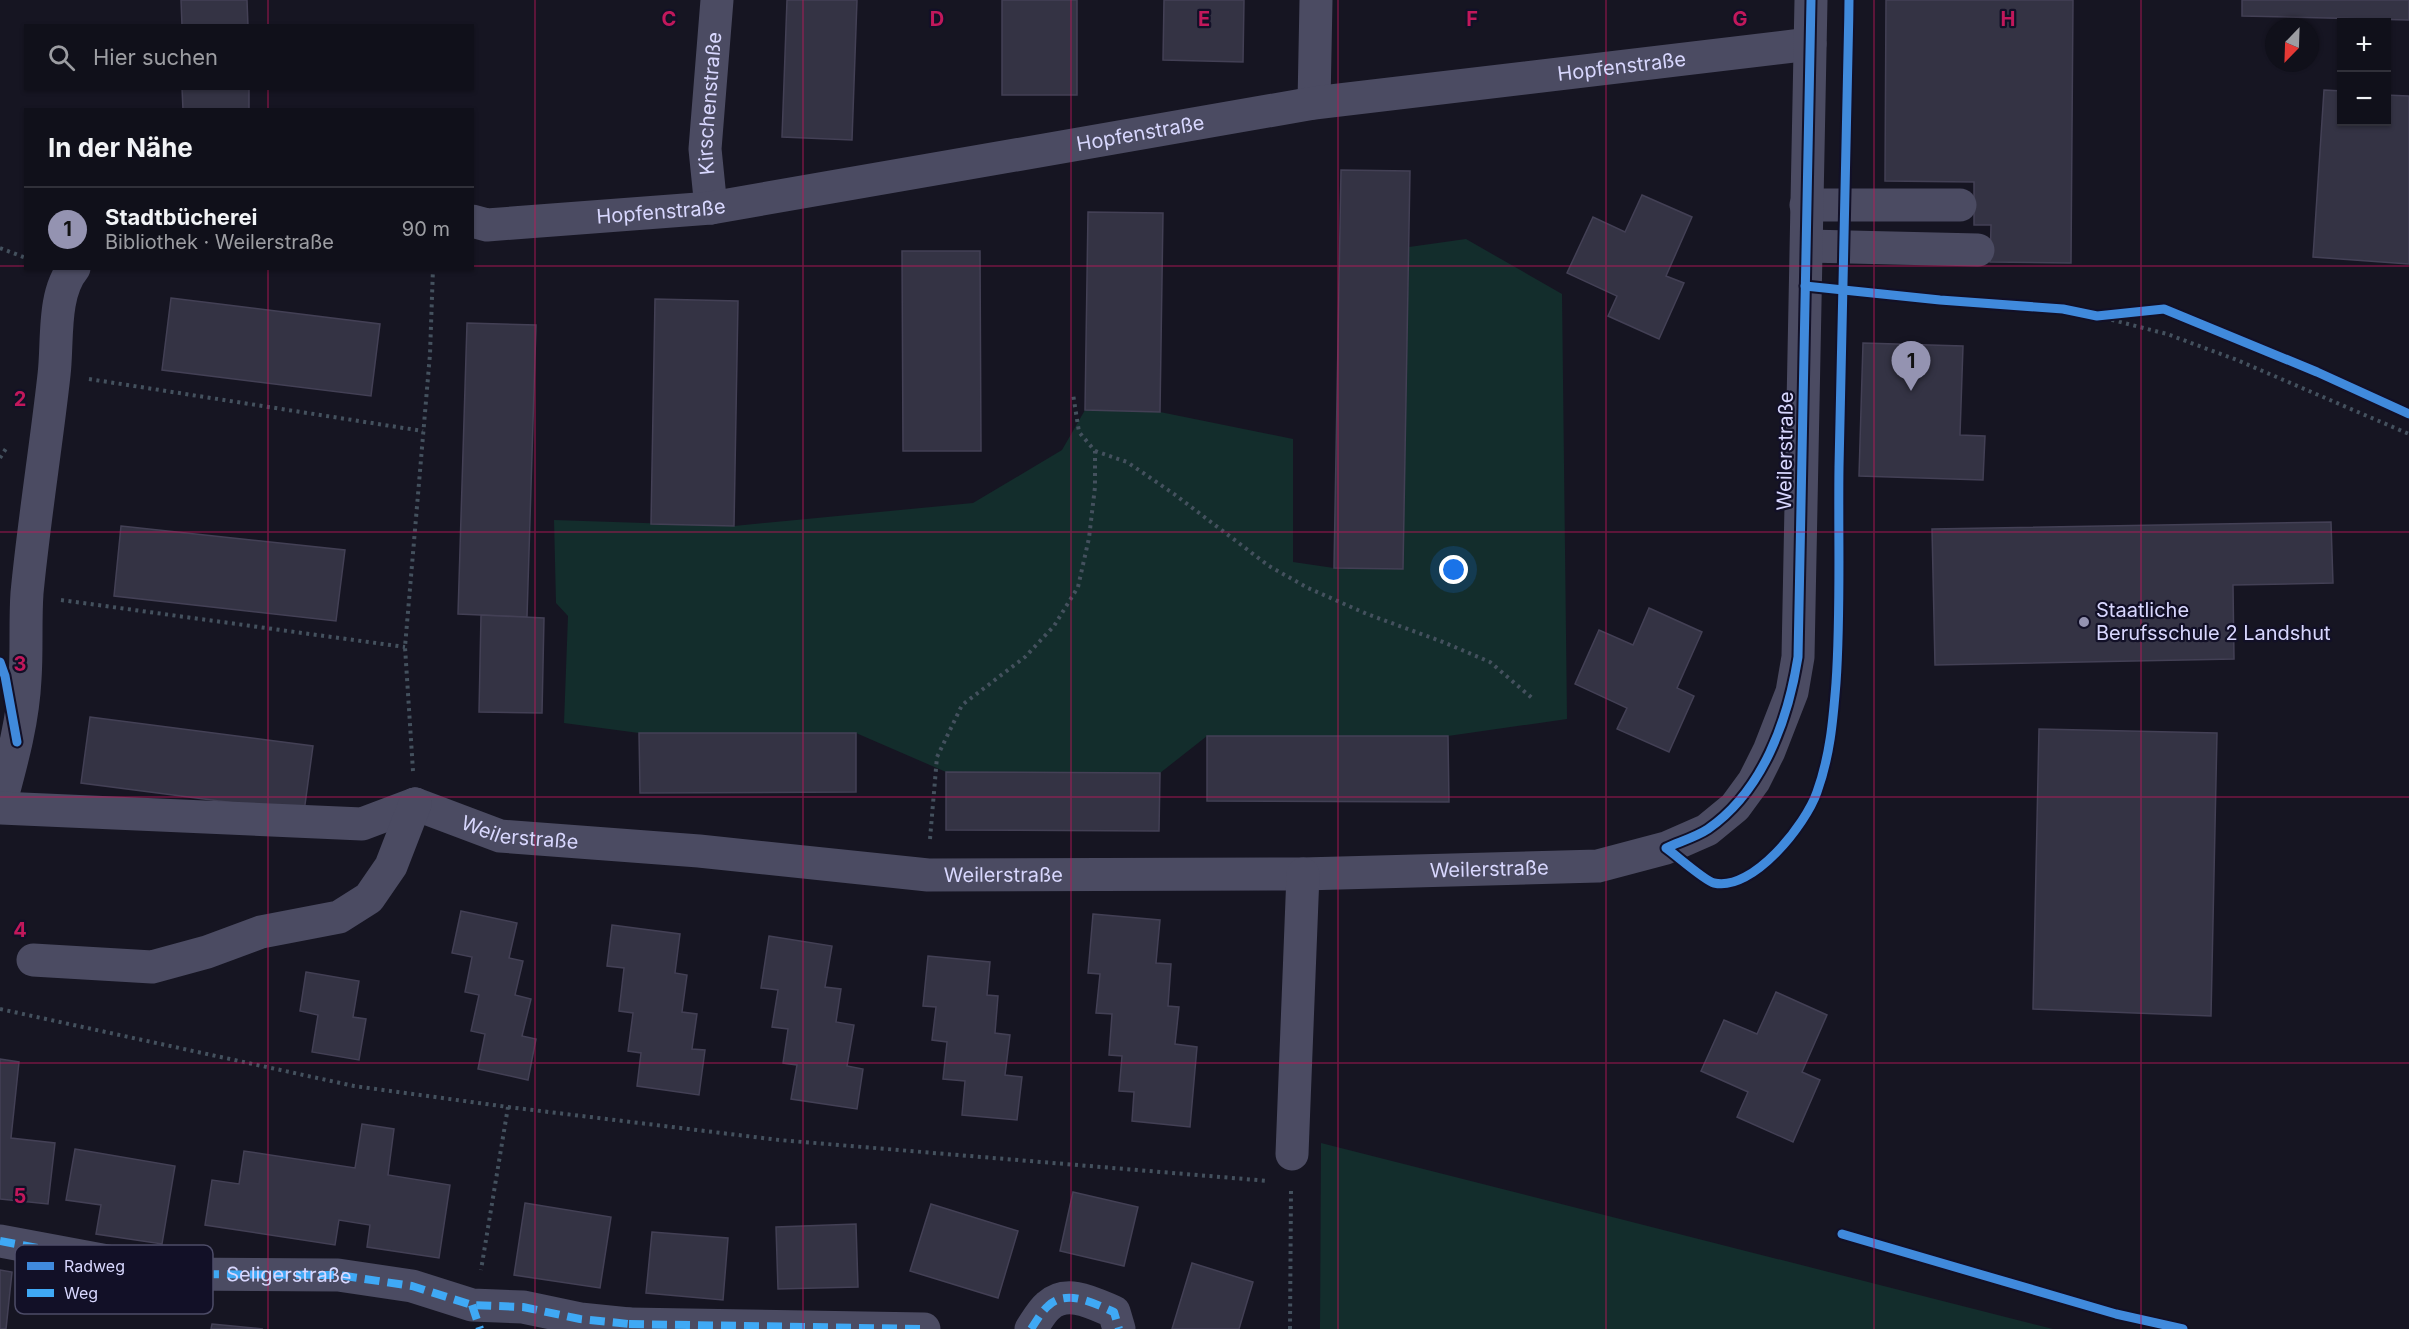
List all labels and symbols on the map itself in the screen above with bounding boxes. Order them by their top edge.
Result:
text: C [662,7,676,31]
text: D [930,7,944,31]
text: E [1198,7,1210,31]
text: F [1466,7,1478,31]
text: G [1732,7,1748,31]
text: H [2001,7,2015,31]
north arrow [2265,18,2319,72]
street label: Kirschenstraße [693,31,726,176]
street label: Hopfenstraße [1556,47,1687,86]
street label: Hopfenstraße [1075,110,1206,156]
street label: Hopfenstraße [596,194,727,229]
pin: 1 [1892,342,1930,391]
text: 2 [14,387,26,411]
street label: Weilerstraße [1772,391,1798,511]
your location [1439,555,1468,584]
place label: Staatliche Berufsschule 2 Landshut [2096,598,2331,645]
marker: Staatliche Berufsschule 2 Landshut [2077,615,2091,629]
text: 3 [14,652,26,676]
street label: Weilerstraße [458,811,579,854]
street label: Weilerstraße [1429,855,1549,883]
street label: Weilerstraße [944,863,1063,887]
text: 4 [13,918,27,942]
text: 5 [14,1184,26,1208]
legend [15,1245,213,1314]
text: Radweg [64,1256,125,1276]
street label: Seligerstraße [226,1262,353,1289]
text: Weg [64,1283,98,1303]

